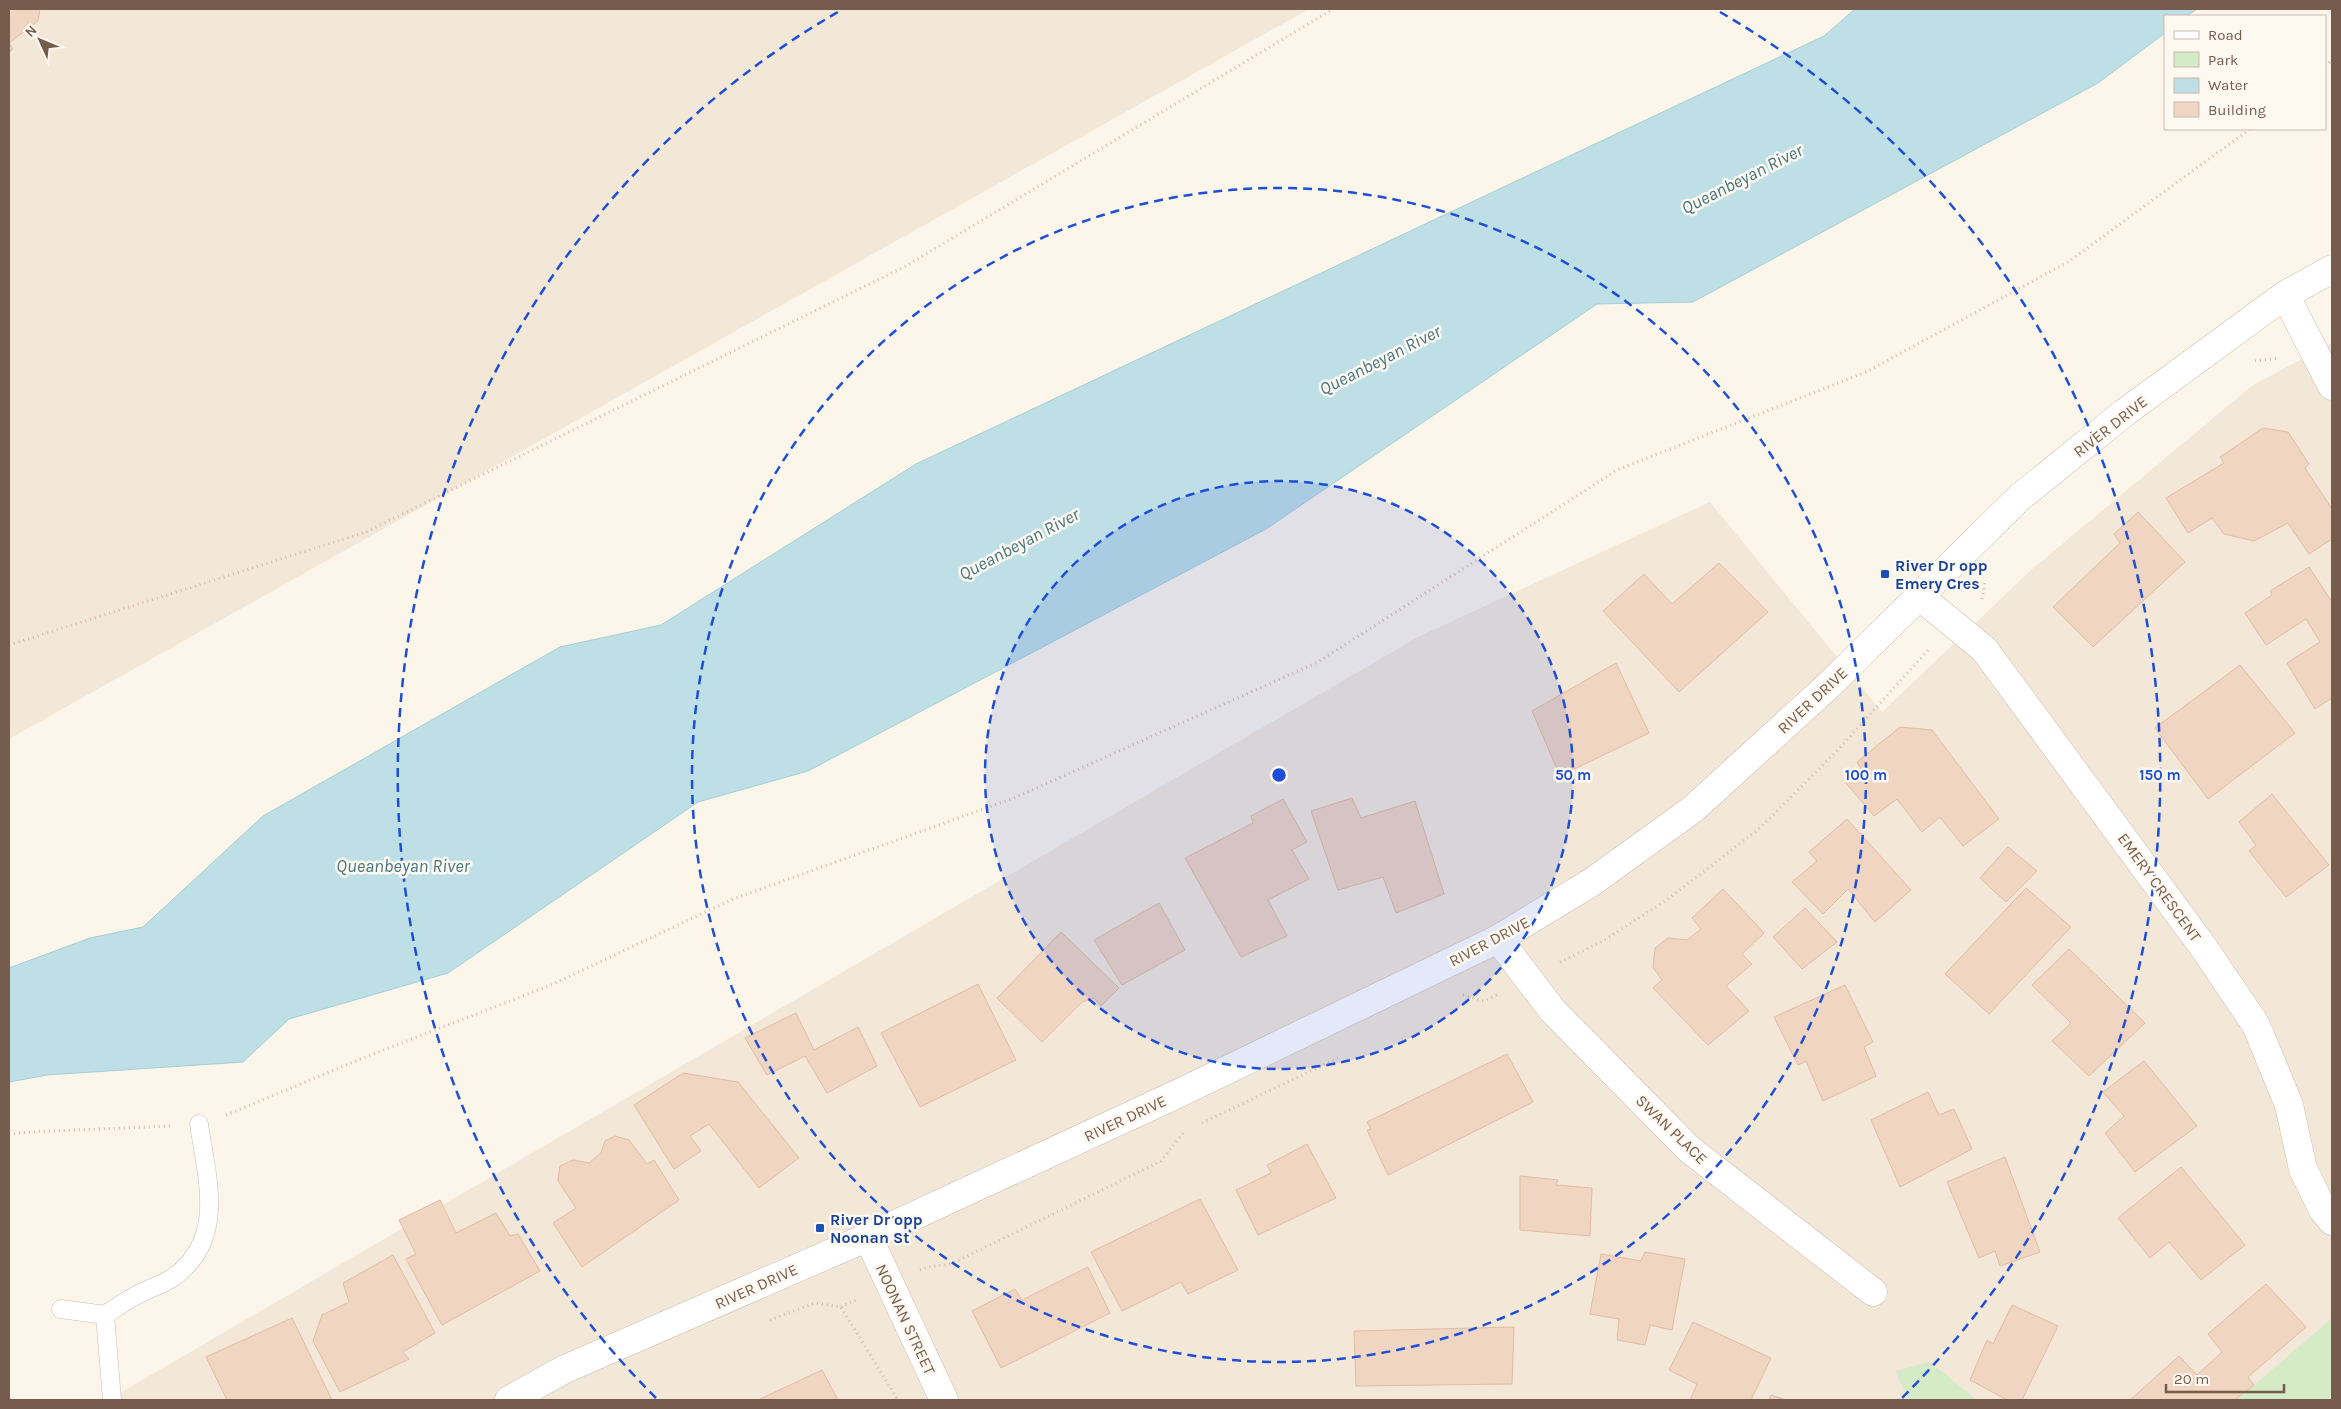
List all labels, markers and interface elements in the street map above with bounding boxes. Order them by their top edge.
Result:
north arrow [15,15,65,65]
legend [2164,15,2326,130]
text: N [21,22,41,41]
text: Road [2208,26,2243,44]
text: Park [2208,51,2238,69]
text: Water [2208,76,2249,94]
text: Building [2208,101,2266,119]
water label: Queanbeyan River [1678,139,1807,219]
water label: Queanbeyan River [1316,320,1445,400]
street label: RIVER DRIVE [2070,392,2151,461]
water label: Queanbeyan River [955,503,1084,585]
place label: River Dr opp Emery Cres [1895,556,1988,593]
marker: River Dr opp Emery Cres [1879,568,1891,580]
street label: RIVER DRIVE [1773,663,1851,738]
centre of rings [1270,766,1288,784]
text: 50 m [1555,766,1591,784]
text: 100 m [1845,766,1887,784]
text: 150 m [2139,766,2181,784]
street label: EMERY CRESCENT [2114,829,2205,945]
water label: Queanbeyan River [336,855,470,877]
street label: RIVER DRIVE [1446,912,1533,971]
street label: RIVER DRIVE [1081,1091,1169,1146]
street label: SWAN PLACE [1632,1091,1711,1168]
place label: River Dr opp Noonan St [830,1210,923,1247]
marker: River Dr opp Noonan St [814,1222,826,1234]
street label: RIVER DRIVE [712,1260,801,1313]
street label: NOONAN STREET [872,1261,940,1378]
scale bar [2166,1362,2284,1394]
text: 20 m [2174,1370,2209,1388]

